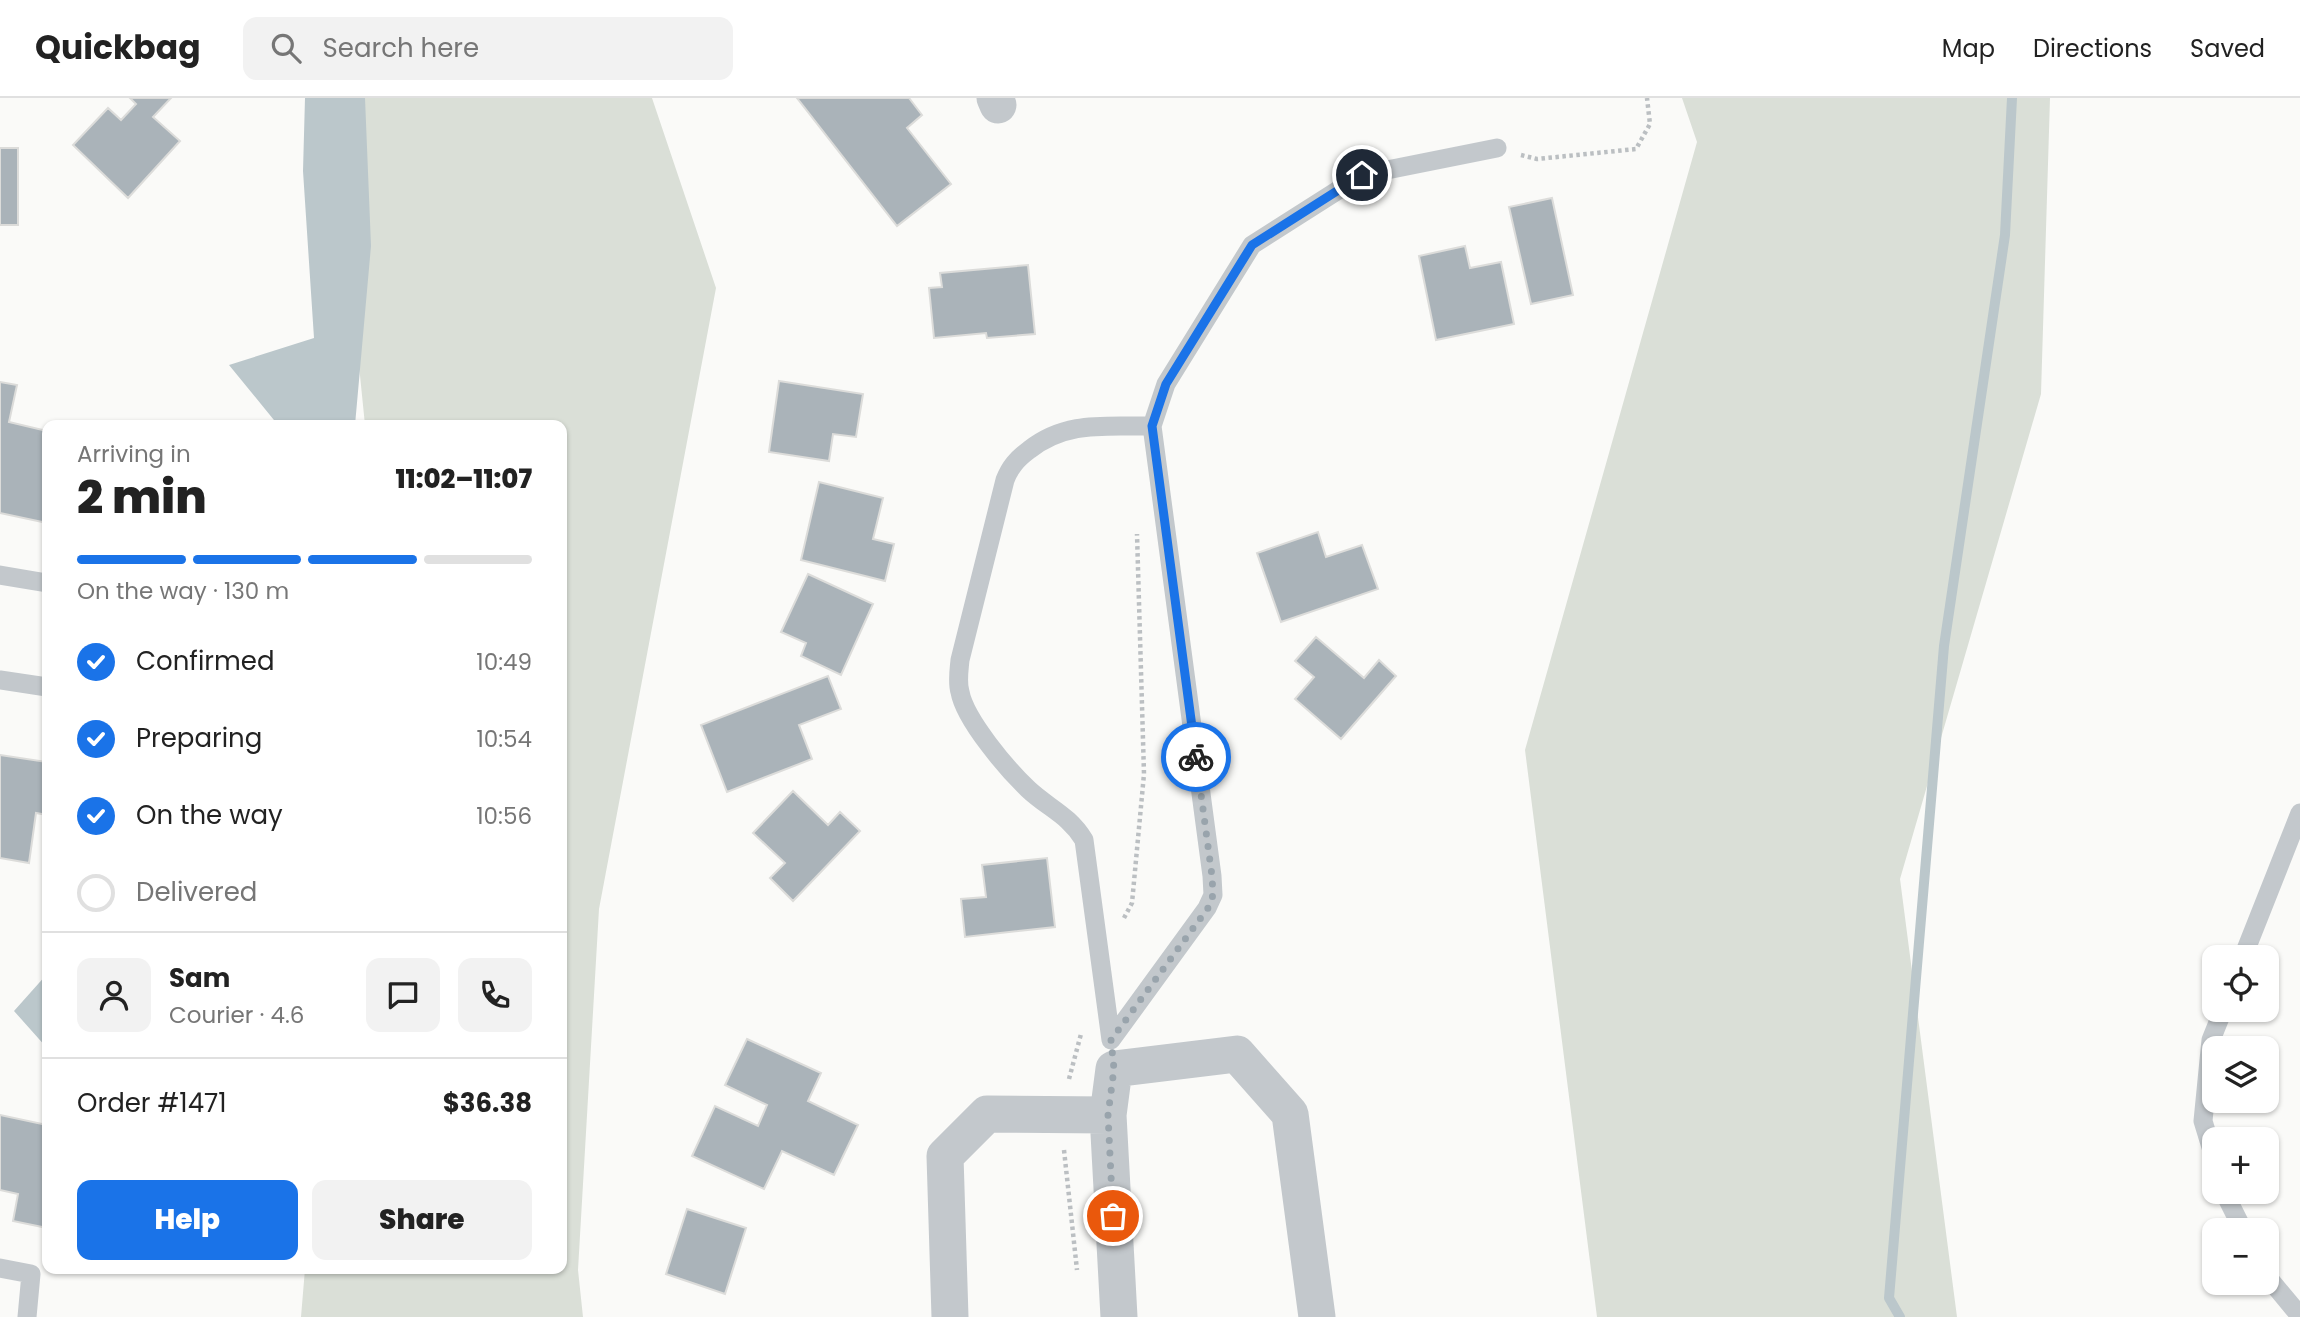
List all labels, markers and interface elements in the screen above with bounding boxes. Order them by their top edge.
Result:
search box [243,17,733,80]
text: Quickbag [35,24,201,71]
icon: search [267,29,305,67]
text: Search here [323,30,479,66]
text: Map [1942,32,1995,65]
text: Directions [2033,32,2152,65]
text: Saved [2190,32,2265,65]
pin [1332,145,1392,205]
icon: home [1343,156,1381,194]
text: Arriving in [77,438,191,470]
text: 11:02–11:07 [396,461,532,497]
text: 2 min [77,465,207,529]
text: On the way · 130 m [77,575,289,607]
icon: check [77,643,115,681]
text: Confirmed [136,643,274,679]
text: 10:49 [476,646,532,678]
icon: check [77,720,115,758]
text: Preparing [136,720,262,756]
courier [1161,722,1231,792]
text: 10:54 [476,723,532,755]
icon: bike [1177,738,1215,776]
icon: check [77,797,115,835]
text: On the way [136,797,283,833]
text: 10:56 [476,800,532,832]
text: Delivered [136,874,257,910]
map controls [2202,945,2279,1295]
button: locate [2202,945,2279,1022]
button: person [77,958,151,1032]
button: chat [366,958,440,1032]
button: phone [458,958,532,1032]
text: Sam [169,960,230,996]
text: Courier · 4.6 [169,999,304,1031]
button: layers [2202,1036,2279,1113]
text: Order #1471 [77,1085,227,1121]
text: $36.38 [443,1085,532,1121]
button: + [2202,1127,2279,1204]
button: Help [77,1180,298,1260]
button: Share [312,1180,532,1260]
pin [1083,1186,1143,1246]
icon: bag [1094,1197,1132,1235]
button: − [2202,1218,2279,1295]

